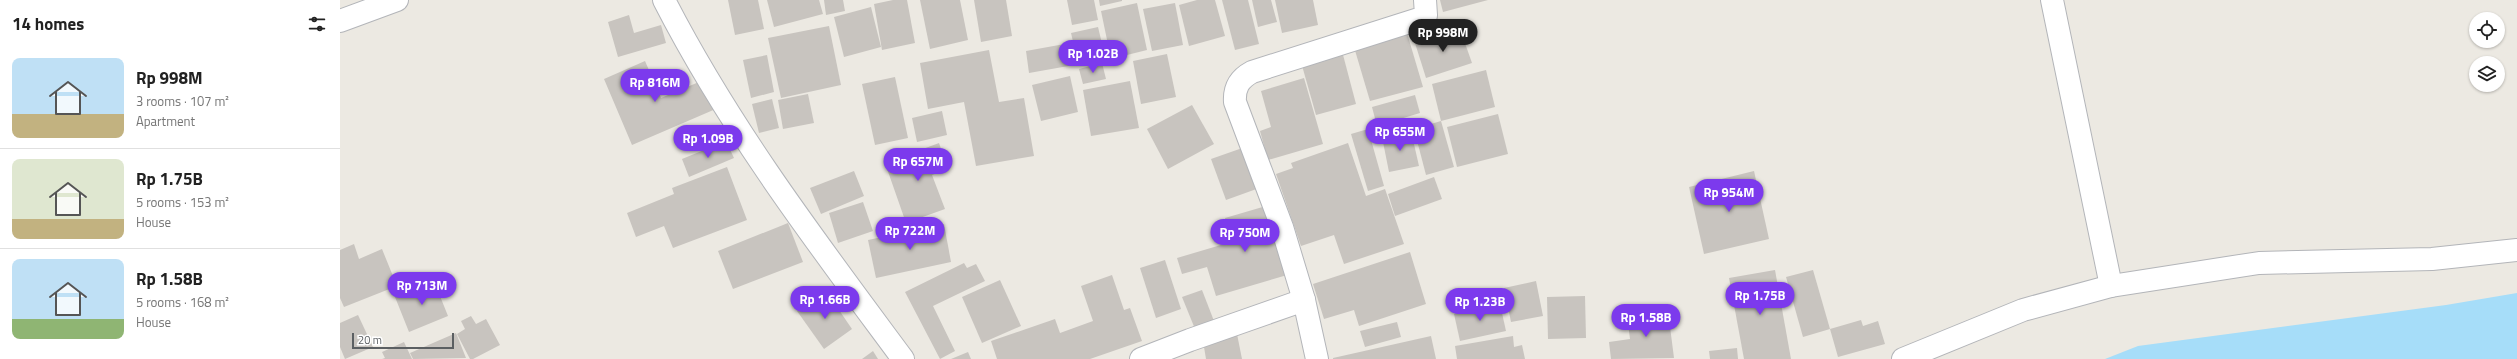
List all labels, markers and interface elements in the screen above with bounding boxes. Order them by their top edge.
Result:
text: 14 homes [12,11,84,37]
map controls [2469,12,2505,92]
button: locate [2469,12,2505,48]
icon: filters [306,13,328,35]
pin: Rp 998M [1406,19,1480,53]
text: Rp 998M [1418,22,1469,42]
pin: Rp 1.02B [1052,40,1134,74]
text: Rp 1.02B [1067,43,1119,63]
button: layers [2469,56,2505,92]
text: Rp 998M [136,65,203,91]
pin: Rp 816M [618,69,692,103]
text: Rp 816M [630,72,681,92]
icon: home [44,74,92,122]
text: 3 rooms · 107 m² [136,91,229,111]
text: Apartment [136,111,195,131]
pin: Rp 655M [1363,118,1437,152]
text: Rp 655M [1375,121,1426,141]
pin: Rp 1.09B [667,125,749,159]
text: Rp 1.09B [682,128,734,148]
pin: Rp 657M [881,148,955,182]
text: Rp 657M [893,151,944,171]
text: Rp 1.75B [136,166,203,192]
icon: home [44,175,92,223]
pin: Rp 954M [1692,179,1766,213]
text: Rp 954M [1704,182,1755,202]
text: 5 rooms · 153 m² [136,192,229,212]
text: House [136,212,171,232]
pin: Rp 722M [873,217,947,251]
pin: Rp 750M [1208,219,1282,253]
text: Rp 722M [885,220,936,240]
text: Rp 750M [1220,222,1271,242]
text: Rp 1.58B [136,266,203,292]
pin: Rp 713M [385,272,459,306]
icon: home [44,275,92,323]
text: Rp 713M [397,275,448,295]
pin: Rp 1.75B [1719,282,1801,316]
text: Rp 1.75B [1734,285,1786,305]
pin: Rp 1.66B [784,286,866,320]
pin: Rp 1.23B [1439,288,1521,322]
text: Rp 1.66B [799,289,851,309]
text: Rp 1.23B [1454,291,1506,311]
text: 5 rooms · 168 m² [136,292,229,312]
pin: Rp 1.58B [1605,304,1687,338]
text: Rp 1.58B [1620,307,1672,327]
text: House [136,312,171,332]
scale bar [352,331,454,350]
text: 20 m [358,332,382,348]

